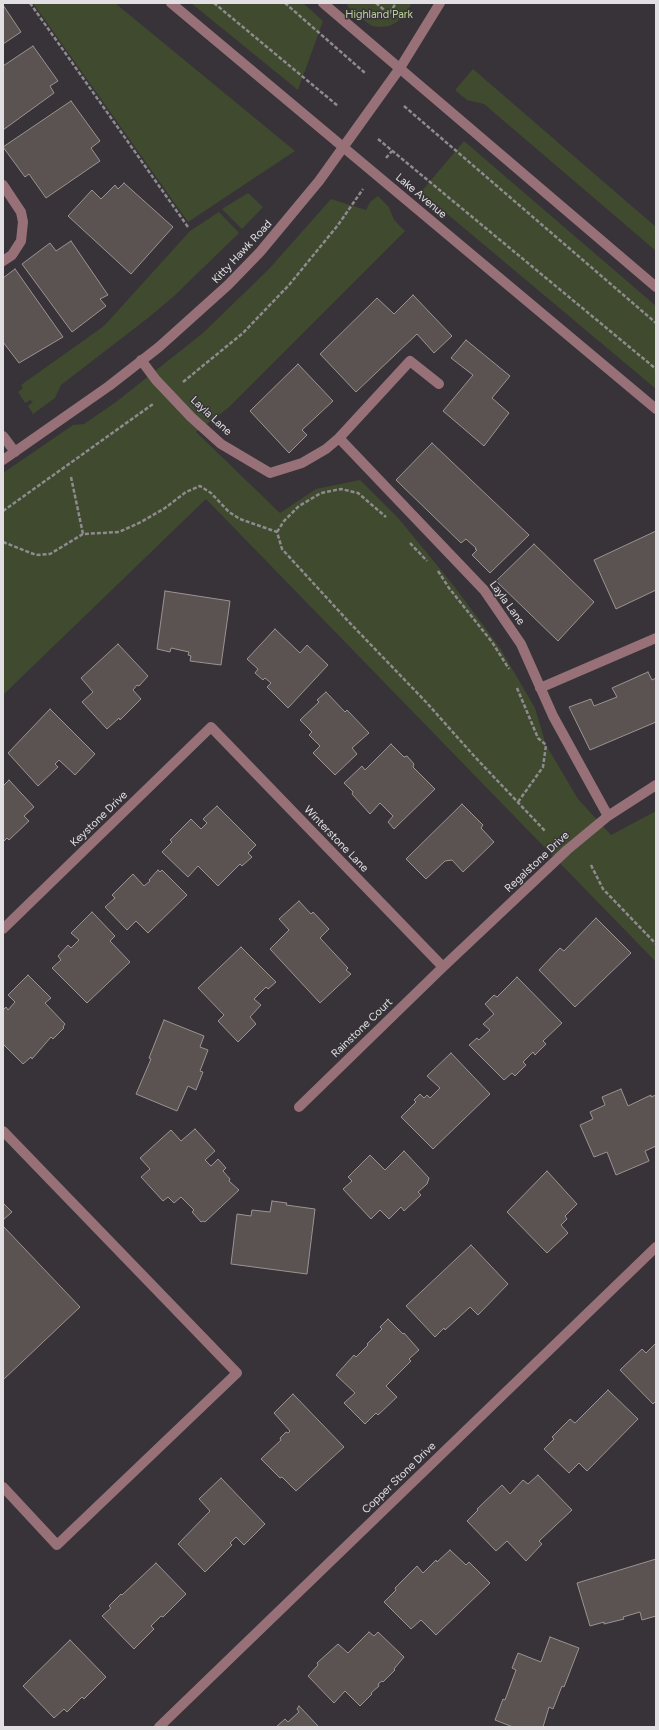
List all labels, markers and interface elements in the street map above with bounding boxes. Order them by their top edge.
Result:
park label: Highland Park [345,8,413,22]
street label: Lake Avenue [393,171,449,221]
street label: Kitty Hawk Road [209,218,275,286]
street label: Layla Lane [188,394,234,438]
street label: Layla Lane [487,578,527,628]
street label: Keystone Drive [68,788,130,850]
street label: Winterstone Lane [301,803,371,875]
street label: Regalstone Drive [502,829,572,895]
street label: Rainstone Court [329,995,395,1061]
street label: Copper Stone Drive [359,1439,439,1517]

